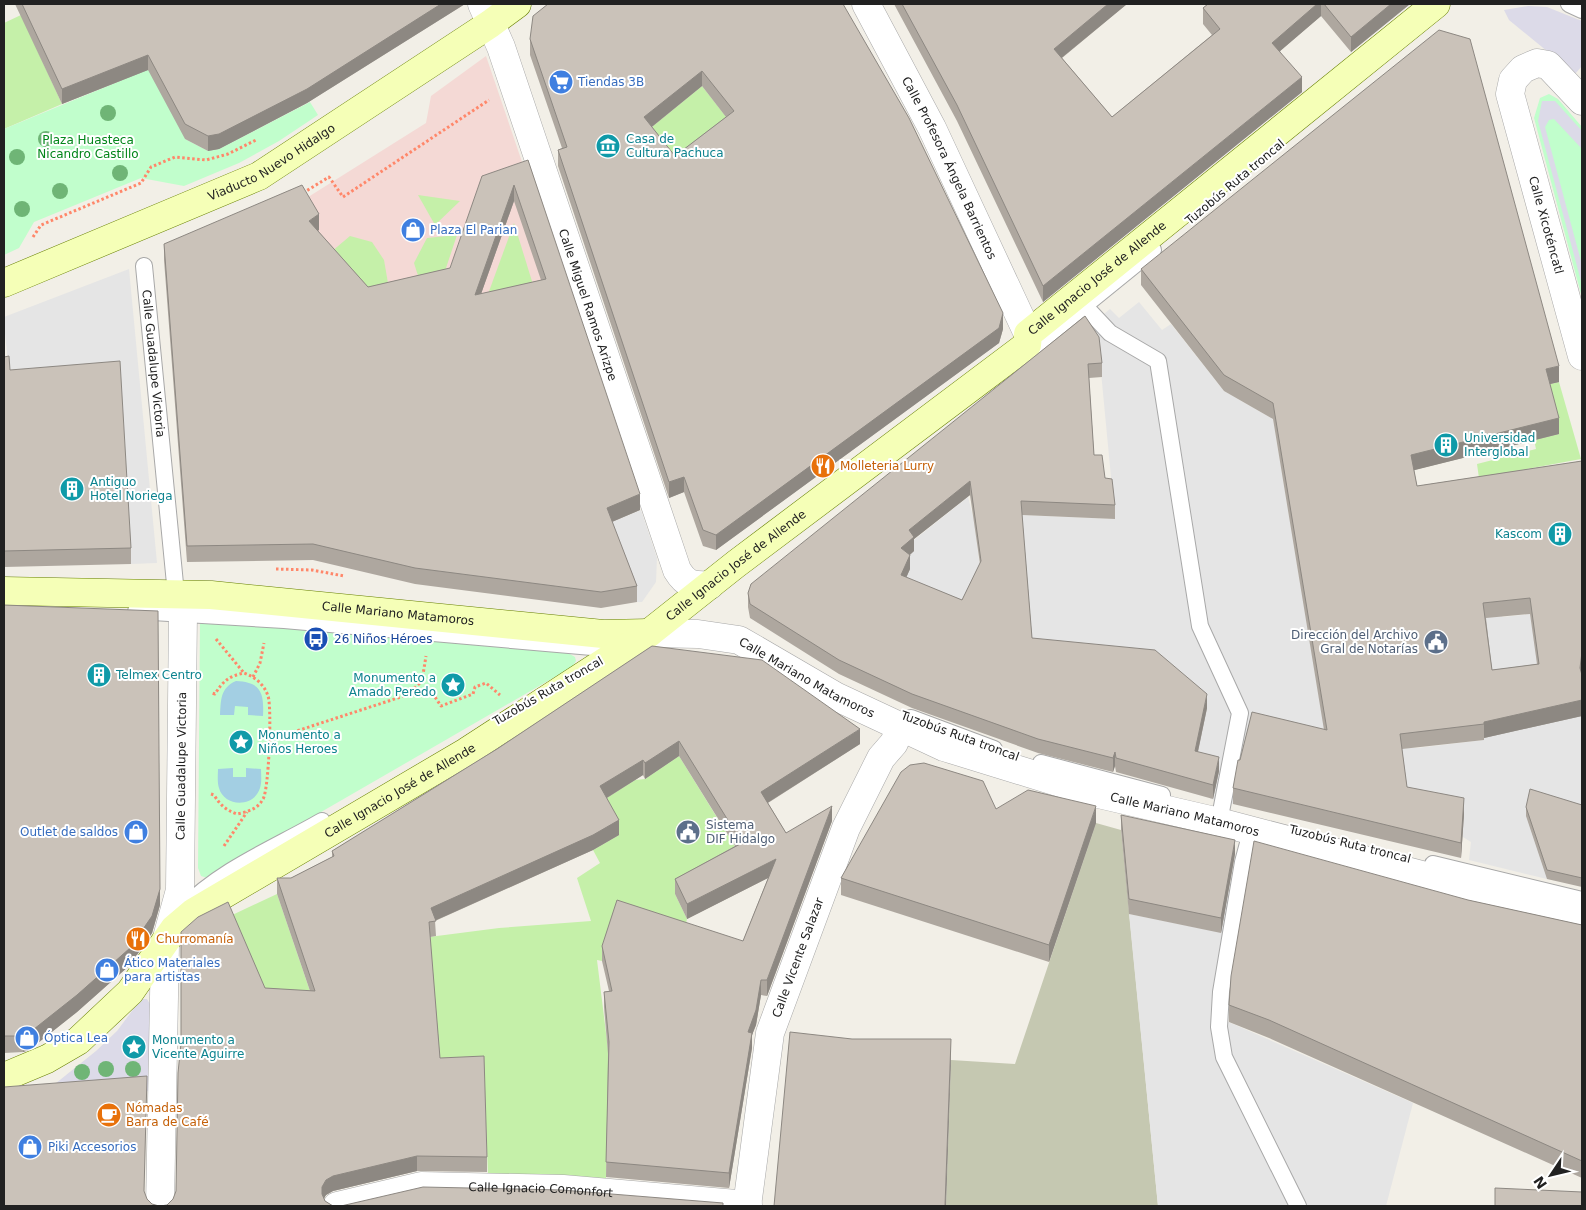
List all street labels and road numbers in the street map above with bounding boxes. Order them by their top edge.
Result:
street label: Calle Profesora Ángela Barrientos [899,74,999,262]
street label: Viaducto Nuevo Hidalgo [206,121,338,204]
street label: Tuzobús Ruta troncal [1182,136,1287,228]
street label: Calle Xicoténcatl [1526,175,1566,276]
street label: Calle Ignacio José de Allende [1025,218,1169,338]
street label: Calle Miguel Ramos Arizpe [556,227,620,383]
street label: Calle Guadalupe Victoria [139,289,168,438]
street label: Calle Ignacio José de Allende [663,507,809,624]
street label: Calle Mariano Matamoros [321,599,475,628]
street label: Calle Mariano Matamoros [736,634,877,721]
street label: Tuzobús Ruta troncal [490,654,606,729]
street label: Calle Guadalupe Victoria [174,692,189,840]
street label: Tuzobús Ruta troncal [898,708,1021,764]
street label: Calle Ignacio José de Allende [322,741,478,841]
street label: Calle Mariano Matamoros [1109,790,1261,839]
street label: Tuzobús Ruta troncal [1287,822,1412,866]
street label: Calle Vicente Salazar [769,896,827,1019]
street label: Calle Ignacio Comonfort [468,1180,614,1200]

